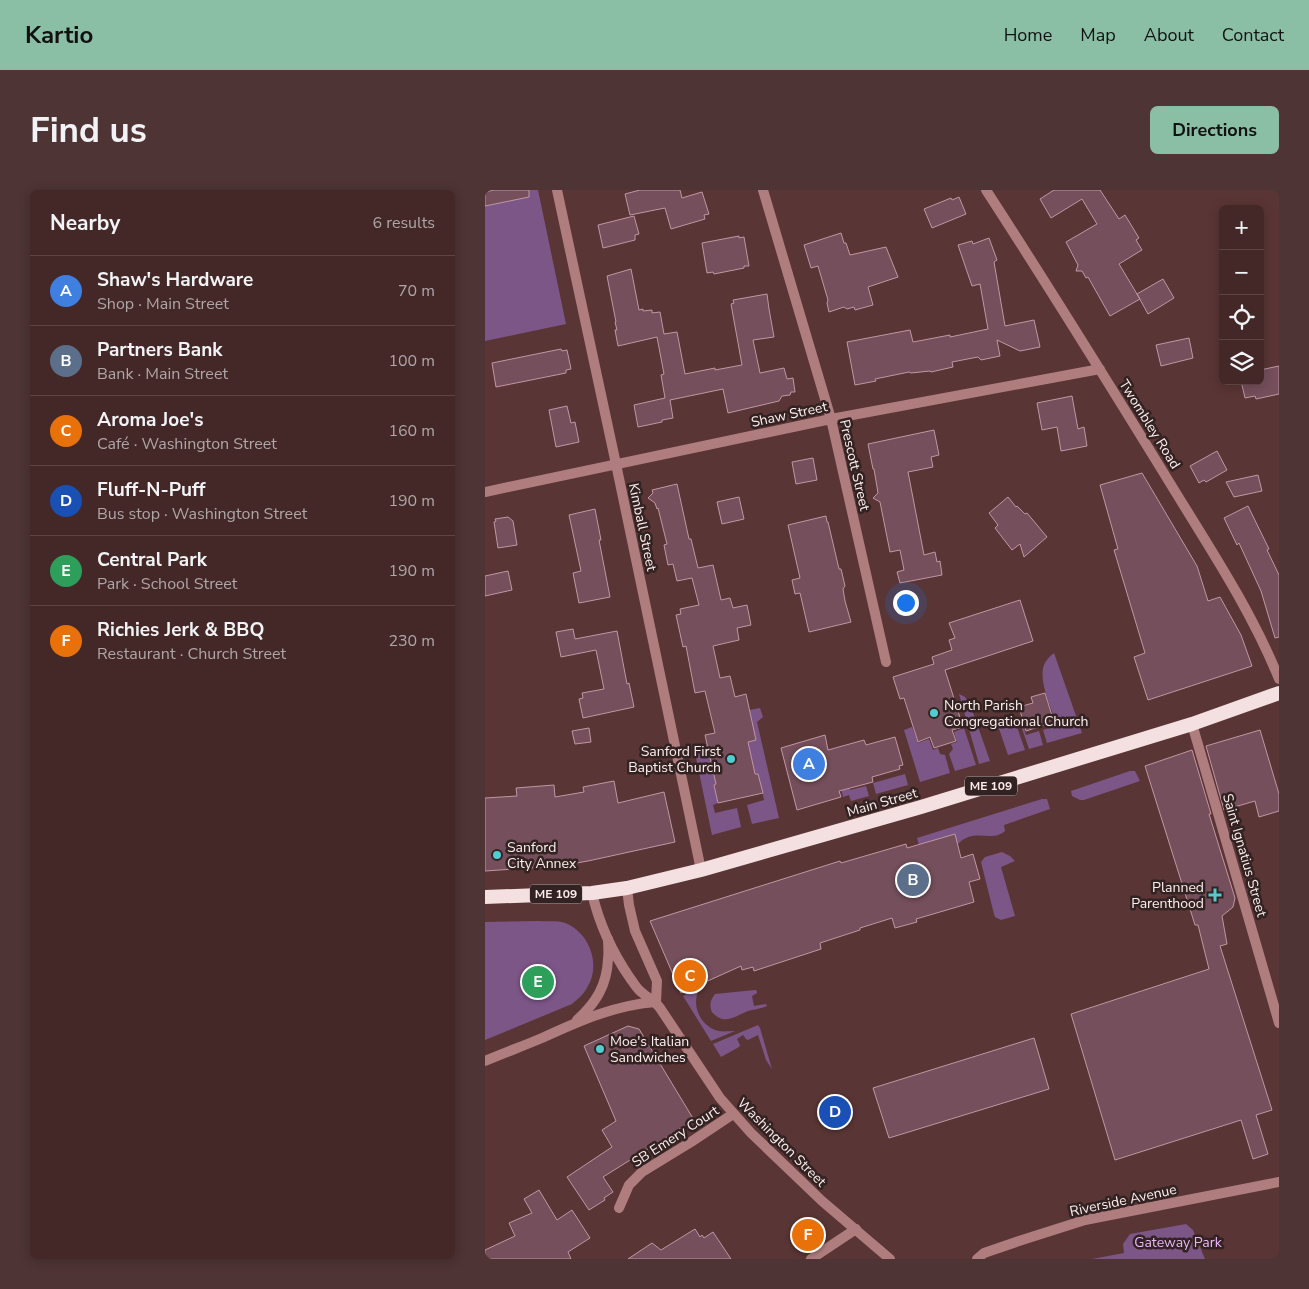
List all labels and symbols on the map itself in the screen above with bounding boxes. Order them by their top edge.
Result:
street label: Twombley Road [1115,376,1185,473]
street label: Shaw Street [749,397,829,432]
street label: Prescott Street [835,418,874,513]
street label: Kimball Street [624,481,661,573]
your location [893,590,919,616]
place label: North Parish Congregational Church [944,696,1089,731]
marker: North Parish Congregational Church [928,707,940,719]
place label: Sanford First Baptist Church [628,742,721,777]
pin: A [793,745,825,783]
marker: Sanford First Baptist Church [725,753,737,765]
road number: ME 109 [965,776,1017,796]
street label: Main Street [845,783,920,822]
street label: Saint Ignatius Street [1218,791,1271,919]
place label: Sanford City Annex [507,838,577,873]
marker: Sanford City Annex [491,849,503,861]
pin: B [897,861,929,899]
place label: Planned Parenthood [1131,878,1204,913]
road number: ME 109 [530,884,582,904]
marker: Planned Parenthood [1208,888,1222,902]
pin: C [674,957,706,995]
pin: E [522,963,554,1001]
place label: Moe's Italian Sandwiches [610,1032,689,1067]
marker: Moe's Italian Sandwiches [594,1043,606,1055]
pin: D [819,1093,851,1131]
street label: Washington Street [733,1094,830,1191]
street label: SB Emery Court [628,1101,723,1172]
street label: Riverside Avenue [1068,1180,1178,1221]
pin: F [792,1216,824,1254]
park label: Gateway Park [1134,1233,1223,1252]

